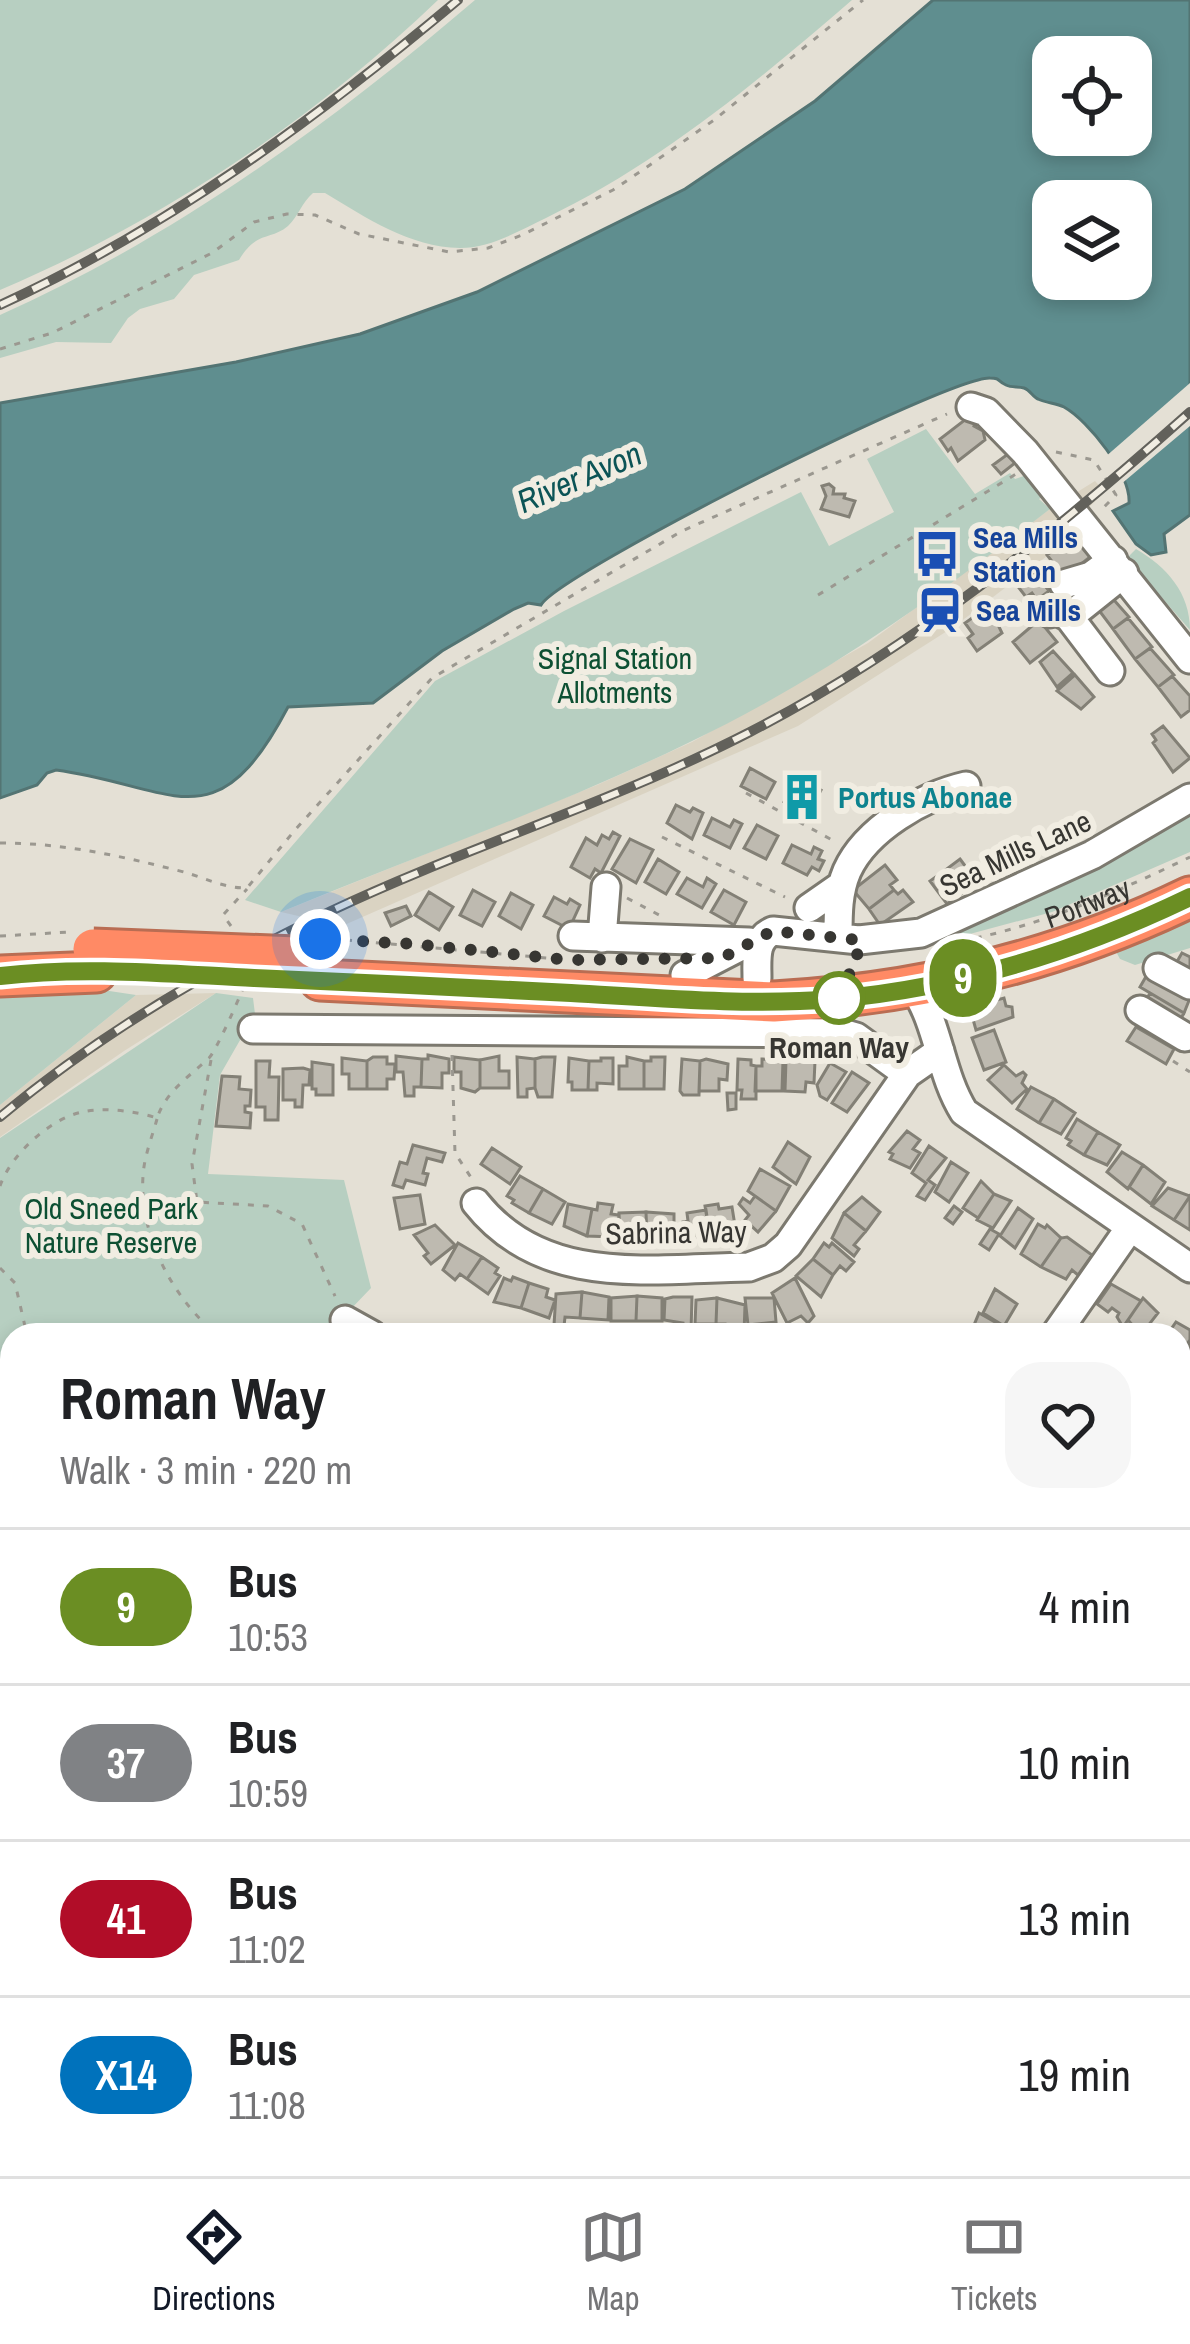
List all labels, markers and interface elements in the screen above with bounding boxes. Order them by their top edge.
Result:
map controls [1032,36,1152,300]
button: locate [1032,36,1152,156]
button: layers [1032,180,1152,300]
water label: River Avon [510,431,648,523]
place label: Sea Mills Station [973,517,1078,591]
bus stop icon: Sea Mills Station [912,529,962,579]
station icon: Sea Mills [915,585,965,635]
place label: Sea Mills [976,590,1081,630]
park label: Signal Station Allotments [538,638,692,712]
building icon: Portus Abonae [777,772,827,822]
place label: Portus Abonae [838,777,1012,817]
street label: Sea Mills Lane [933,800,1097,906]
street label: Portway [1039,867,1137,937]
your location [290,909,350,969]
line badge: 9 [924,939,1002,1017]
text: 9 [953,950,973,1006]
marker: Roman Way [814,973,864,1023]
place label: Roman Way [769,1027,909,1067]
park label: Old Sneed Park Nature Reserve [24,1188,199,1262]
street label: Sabrina Way [605,1211,748,1253]
text: Roman Way [60,1360,326,1437]
button: heart [1005,1362,1131,1488]
text: Walk · 3 min · 220 m [60,1444,352,1496]
text: Bus [228,1550,298,1611]
text: 4 min [1039,1576,1131,1637]
text: 9 [116,1579,136,1635]
text: 10:53 [228,1611,308,1663]
text: Bus [228,1706,298,1767]
text: 10 min [1018,1732,1131,1793]
text: 37 [107,1735,145,1791]
text: 10:59 [228,1767,308,1819]
text: Bus [228,1862,298,1923]
text: 13 min [1018,1888,1131,1949]
text: 41 [107,1891,145,1947]
text: 11:02 [228,1923,306,1975]
text: Bus [228,2018,298,2079]
text: 19 min [1018,2044,1131,2105]
text: X14 [95,2047,157,2103]
text: 11:08 [228,2079,306,2131]
tab: Directions [152,2204,276,2320]
tab: Map [580,2204,646,2320]
tab: Tickets [951,2204,1038,2320]

